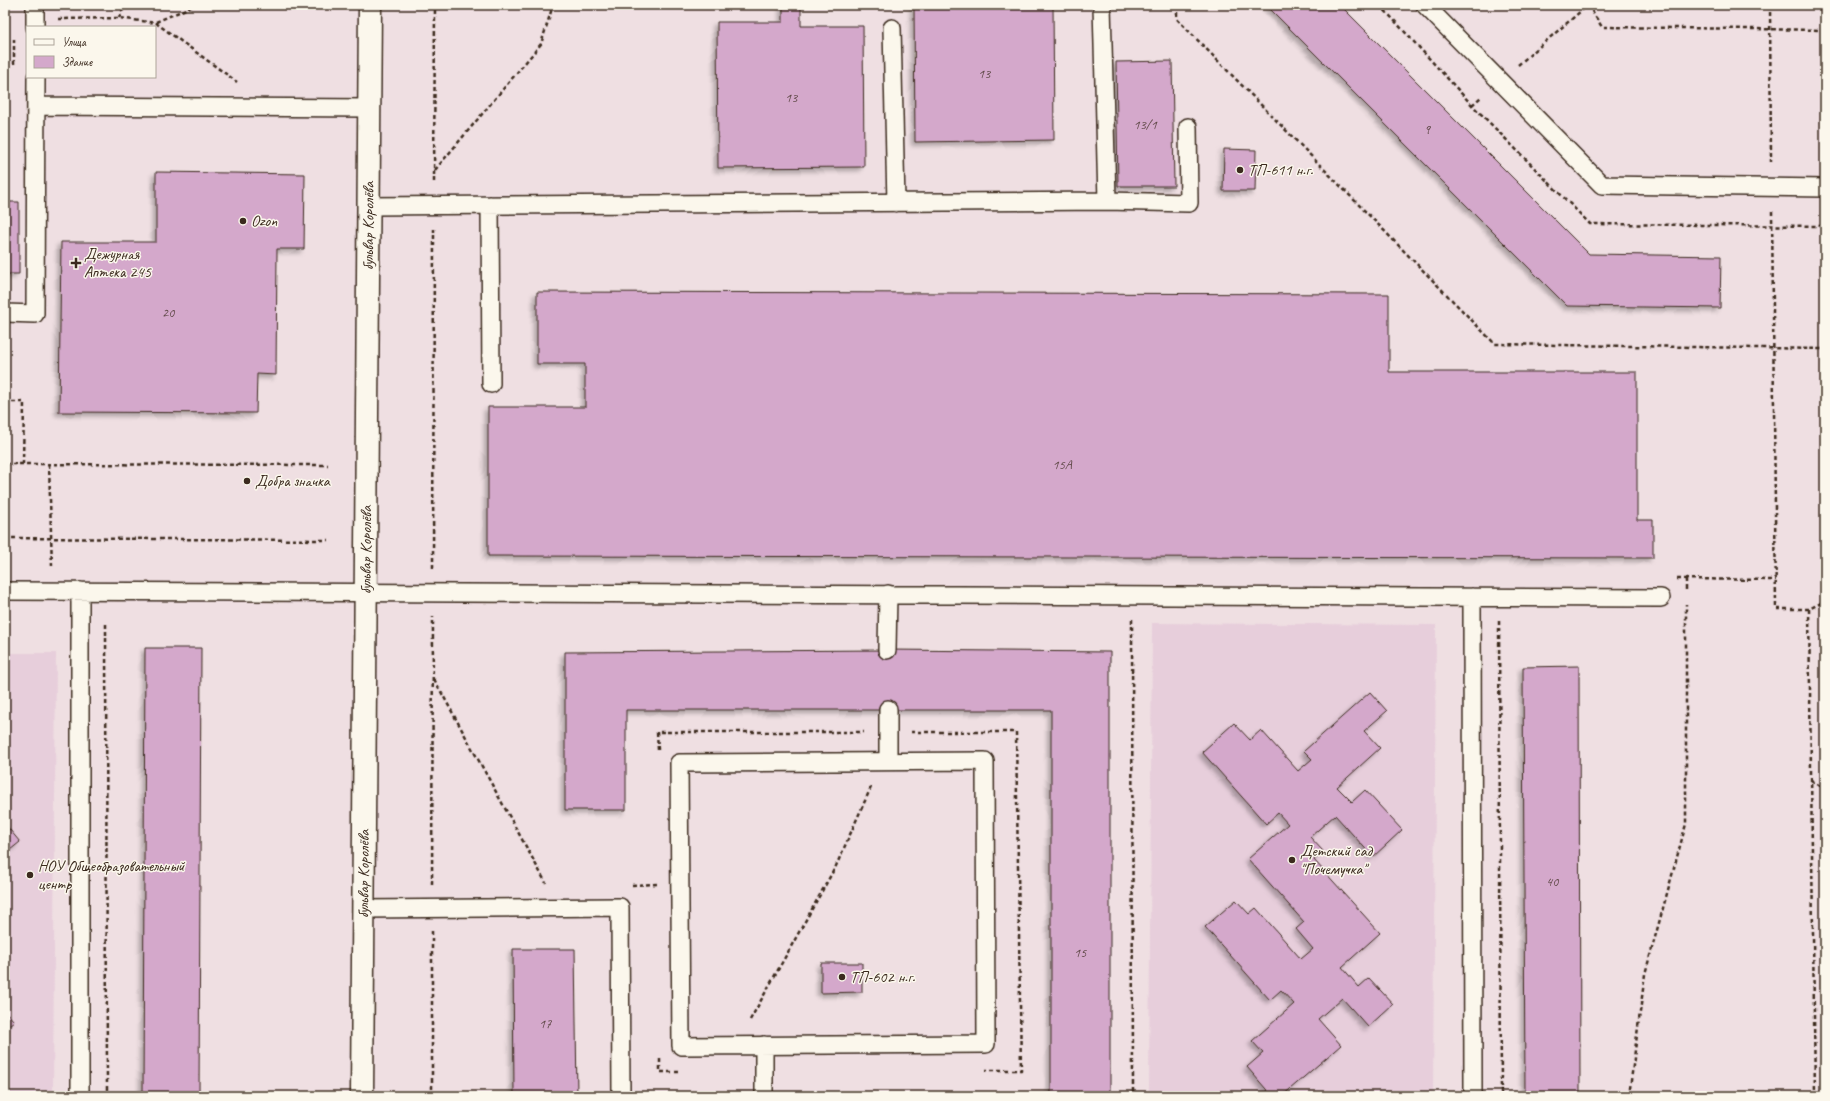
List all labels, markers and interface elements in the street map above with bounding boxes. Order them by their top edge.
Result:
legend [26,26,156,78]
text: Улица [62,34,87,50]
text: Здание [62,54,93,70]
house number: 13 [978,65,992,82]
house number: 13 [785,89,799,106]
house number: 13/1 [1133,116,1157,133]
house number: 9 [1424,121,1432,138]
place label: ТП-611 н.г. [1248,160,1314,180]
marker: ТП-611 н.г. [1235,165,1245,175]
street label: бульвар Королёва [358,181,379,270]
place label: Ozon [251,211,278,231]
marker: Ozon [238,216,248,226]
place label: Дежурная Аптека 245 [84,244,152,282]
marker: Дежурная Аптека 245 [71,258,81,268]
house number: 20 [162,304,176,321]
house number: 15А [1052,456,1073,473]
place label: Добра значка [255,471,331,491]
marker: Добра значка [242,476,252,486]
street label: бульвар Королёва [356,505,376,594]
street label: бульвар Королёва [353,829,374,918]
place label: Детский сад "Почемучка" [1300,841,1374,879]
marker: Детский сад "Почемучка" [1287,855,1297,865]
place label: НОУ Общеобразовательный центр [38,856,186,894]
marker: НОУ Общеобразовательный центр [25,870,35,880]
house number: 40 [1546,873,1560,890]
house number: 15 [1074,944,1087,961]
place label: ТП-602 н.г. [850,967,916,987]
marker: ТП-602 н.г. [837,972,847,982]
house number: 17 [539,1015,552,1032]

